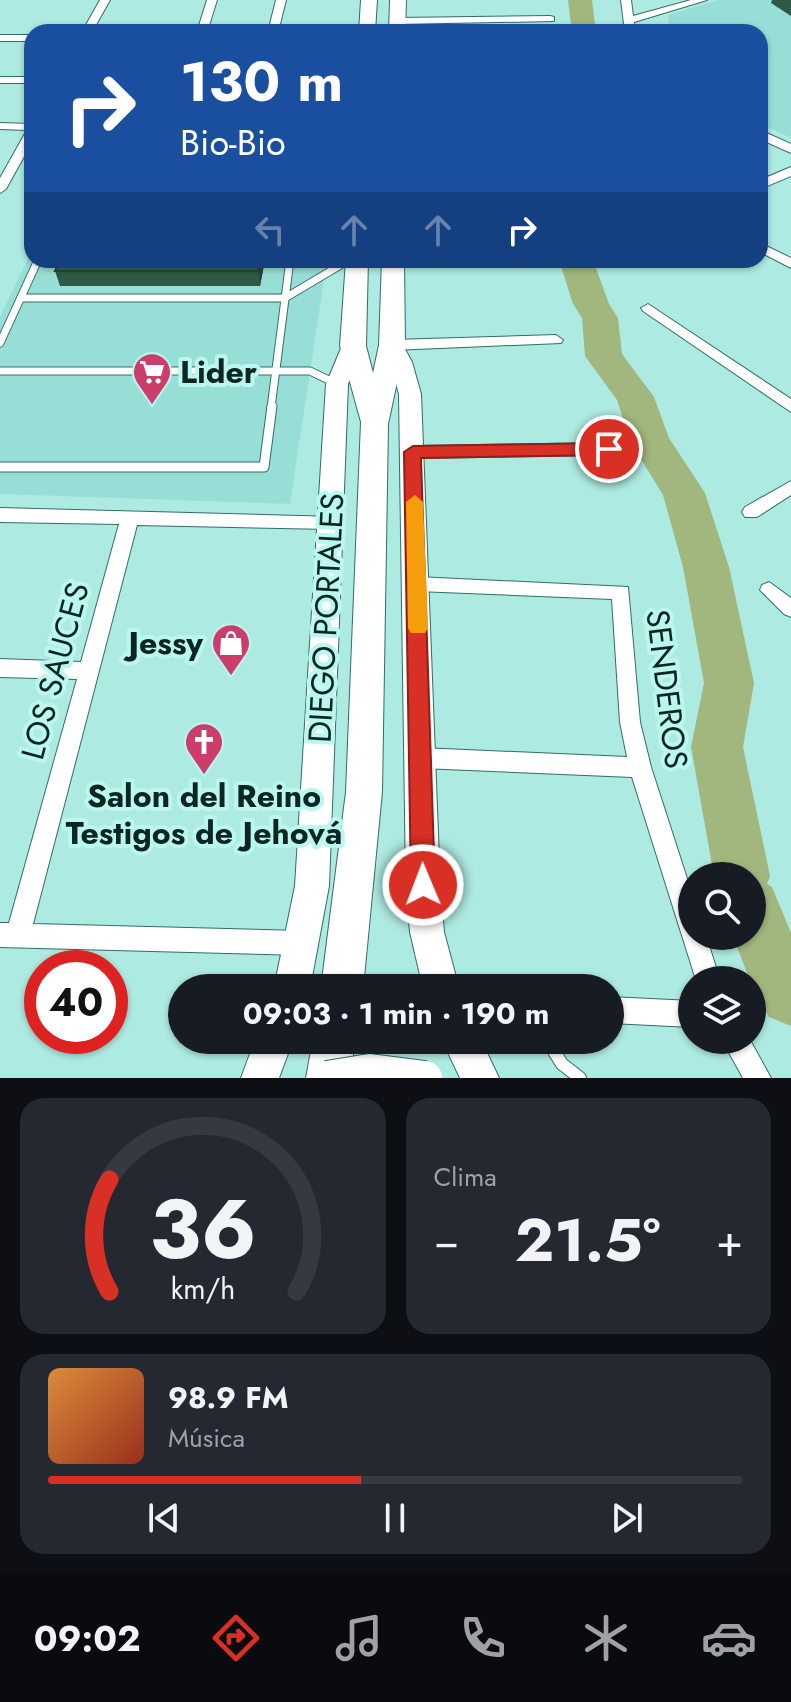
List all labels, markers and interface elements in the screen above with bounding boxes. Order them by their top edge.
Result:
text: 130 m [180,41,343,122]
icon: right [48,56,152,160]
text: Bio-Bio [180,116,286,168]
icon: left [248,208,292,252]
icon: ahead [332,208,376,252]
icon: ahead [416,208,460,252]
icon: right [500,208,544,252]
place label: Lider [180,349,257,395]
supermarket icon: Lider [131,351,173,406]
pin [575,415,643,483]
icon: arrive [587,427,631,471]
street label: DIEGO PORTALES [296,492,356,744]
street label: LOS SAUCES [9,577,101,765]
street label: SENDEROS [634,607,700,771]
place label: Jessy [122,620,203,666]
shop icon: Jessy [210,622,252,677]
church icon: Salon del Reino Testigos de Jehová [183,721,225,776]
place label: Salon del Reino Testigos de Jehová [66,773,342,856]
position arrow [381,843,465,927]
map controls [678,862,766,1054]
button: search [678,862,766,950]
speed limit sign: 40 [24,950,128,1054]
button: layers [678,966,766,1054]
text: 09:03 · 1 min · 190 m [243,992,549,1035]
text: Clima [434,1158,497,1196]
text: 36 [149,1169,256,1289]
text: 21.5° [515,1197,661,1284]
text: − [434,1209,459,1273]
text: + [716,1209,743,1273]
text: km/h [170,1268,235,1310]
text: 98.9 FM [168,1376,288,1419]
text: Música [168,1419,245,1457]
icon: previous [142,1496,186,1540]
icon: pause [373,1496,417,1540]
icon: next [605,1496,649,1540]
icon: directions [208,1610,264,1666]
icon: music [331,1610,387,1666]
icon: phone [455,1610,511,1666]
icon: climate [578,1610,634,1666]
icon: car [701,1610,757,1666]
text: 09:02 [34,1612,141,1664]

